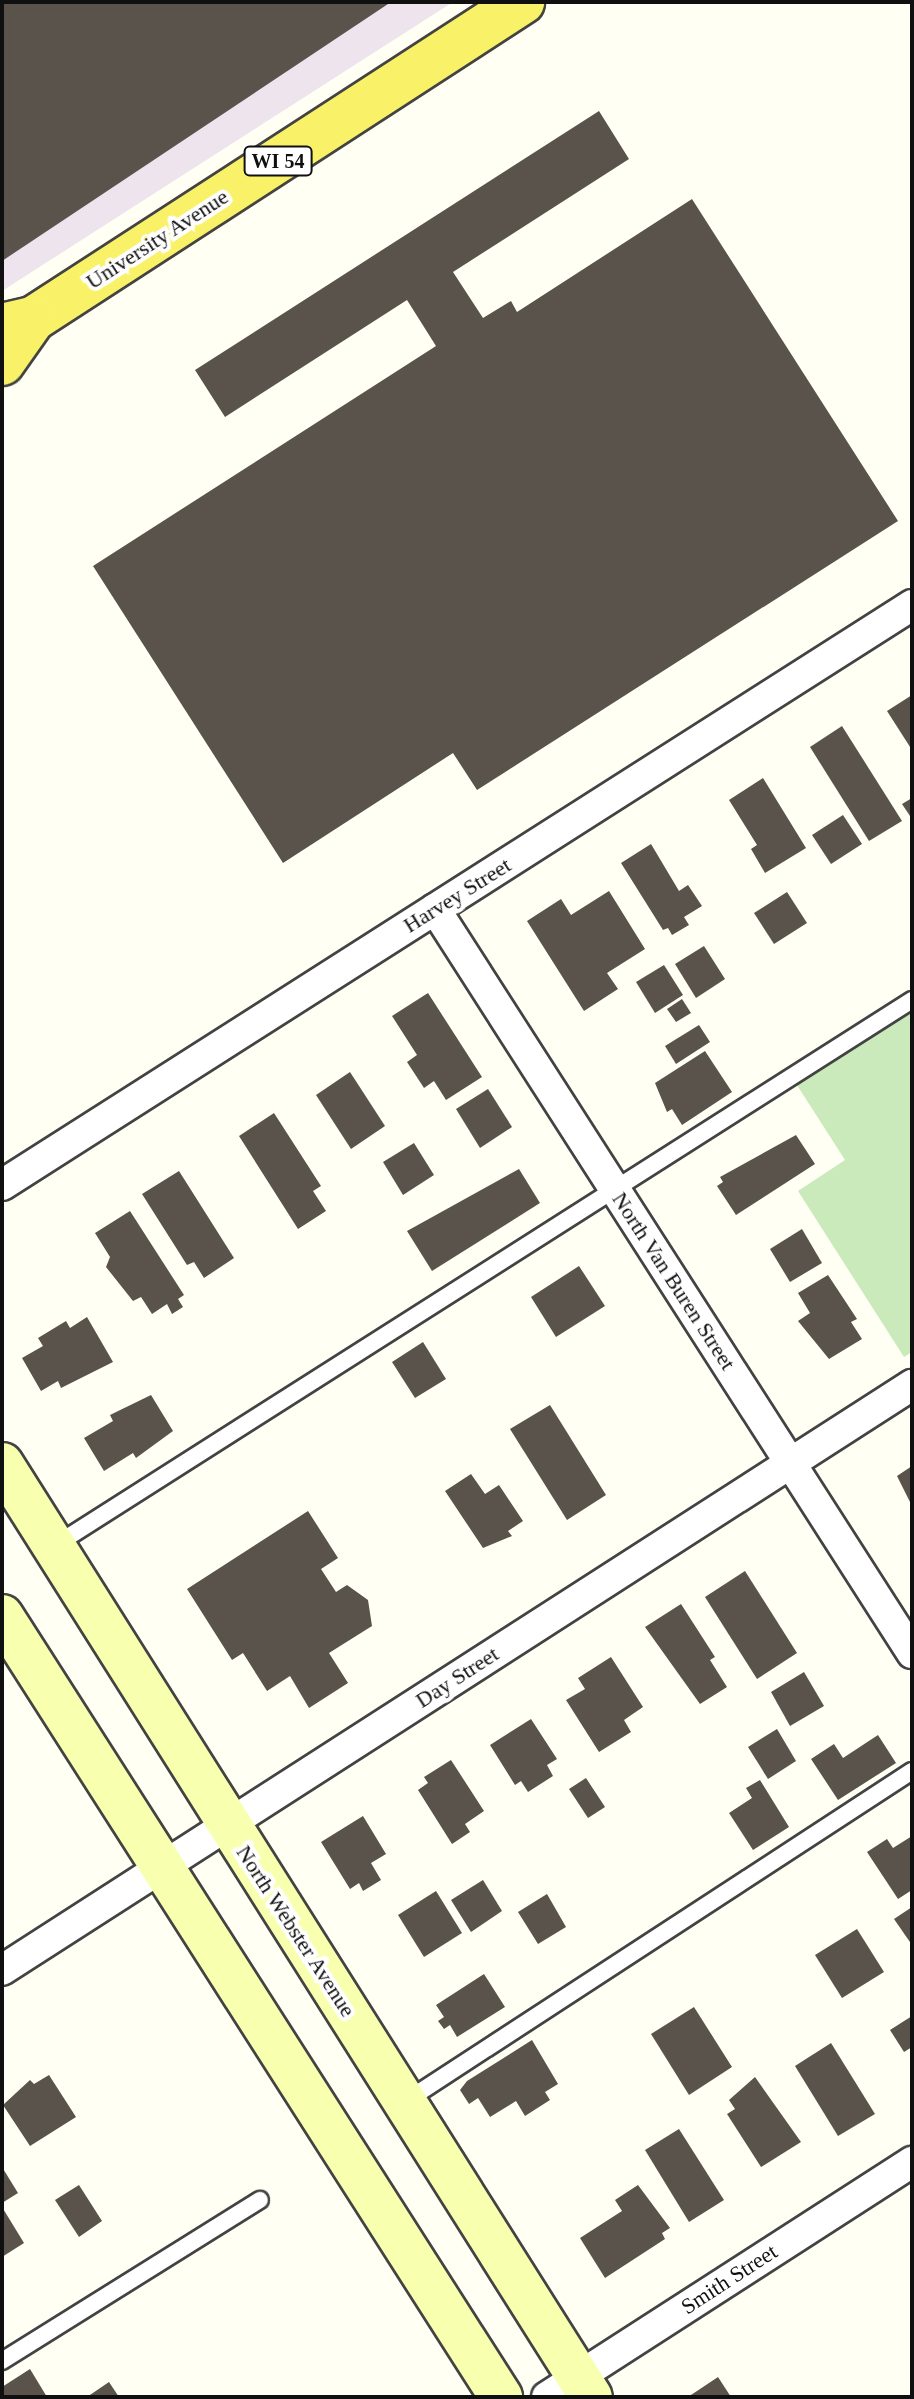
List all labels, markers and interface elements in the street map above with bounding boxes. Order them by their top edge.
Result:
road number: WI 54 [242,145,314,177]
street label: University Avenue [81,183,233,295]
street label: Harvey Street [398,852,516,938]
street label: North Van Buren Street [607,1187,741,1375]
street label: Day Street [411,1640,503,1714]
street label: North Webster Avenue [230,1840,362,2022]
street label: Smith Street [676,2238,782,2320]

